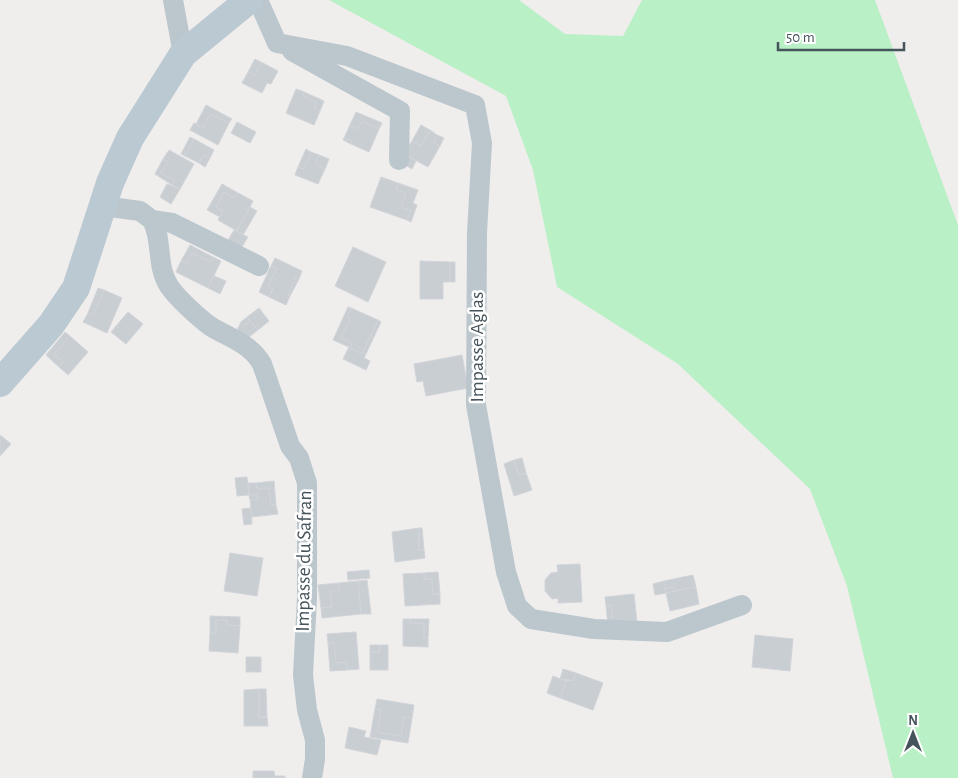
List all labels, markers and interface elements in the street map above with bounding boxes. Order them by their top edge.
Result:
scale bar [778,20,904,52]
text: 50 m [786,30,815,45]
street label: Impasse Aglas [467,292,487,402]
street label: Impasse du Safran [293,490,315,632]
north arrow [888,708,938,758]
text: N [908,714,918,728]

